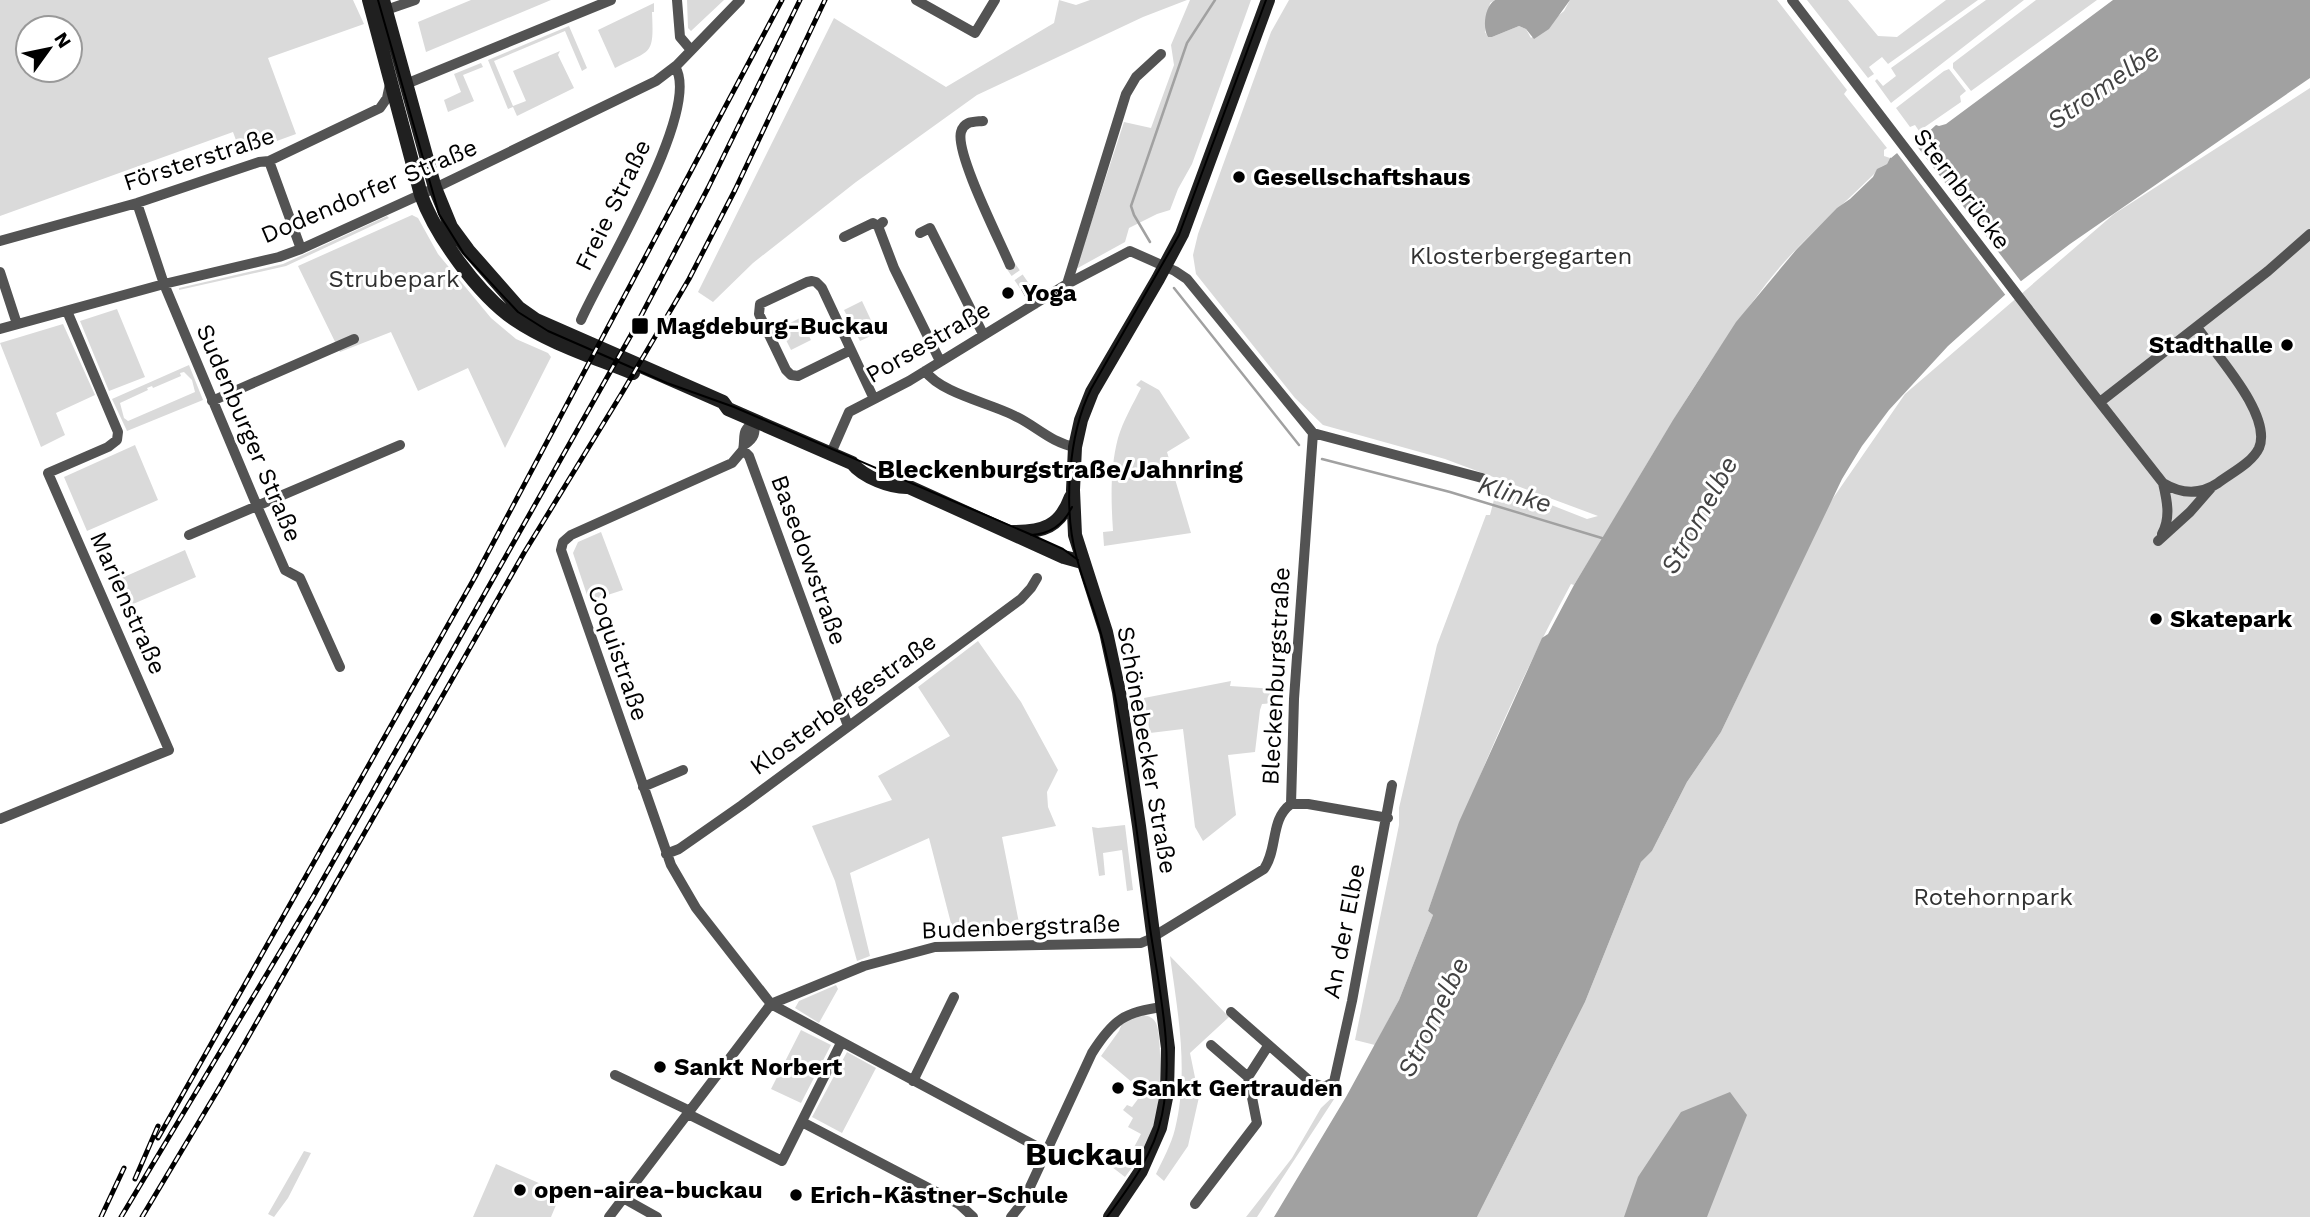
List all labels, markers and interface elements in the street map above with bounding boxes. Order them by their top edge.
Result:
north arrow [14,14,84,84]
text: N [49,28,76,52]
water label: Stromelbe [2041,36,2165,136]
street label: Försterstraße [120,121,278,197]
street label: Sternbrücke [1907,123,2017,255]
street label: Dodendorfer Straße [257,133,481,249]
street label: Freie Straße [569,135,657,275]
place label: Gesellschaftshaus [1253,163,1471,191]
marker: Gesellschaftshaus [1231,169,1247,185]
park label: Klosterbergegarten [1410,242,1632,270]
park label: Strubepark [329,265,460,293]
place label: Yoga [1022,279,1077,307]
marker: Yoga [1000,285,1016,301]
street label: Porsestraße [861,295,995,389]
place label: Magdeburg-Buckau [656,312,888,340]
marker: Magdeburg-Buckau [630,316,650,336]
street label: Sudenburger Straße [190,320,308,546]
place label: Stadthalle [2149,331,2273,359]
marker: Stadthalle [2279,337,2295,353]
water label: Stromelbe [1654,451,1744,579]
district label: Bleckenburgstraße/Jahnring [877,454,1243,484]
water label: Klinke [1475,469,1555,519]
street label: Basedowstraße [765,471,853,649]
street label: Marienstraße [84,527,172,679]
street label: Bleckenburgstraße [1256,566,1296,786]
street label: Coquistraße [582,582,654,724]
place label: Skatepark [2170,605,2292,633]
marker: Skatepark [2148,611,2164,627]
street label: Schönebecker Straße [1111,624,1183,876]
street label: Klosterbergestraße [745,627,941,781]
street label: An der Elbe [1317,861,1371,1001]
park label: Rotehornpark [1913,883,2073,911]
street label: Budenbergstraße [921,910,1121,944]
water label: Stromelbe [1391,952,1475,1082]
place label: Sankt Norbert [674,1053,843,1081]
marker: Sankt Norbert [652,1059,668,1075]
place label: Sankt Gertrauden [1132,1074,1343,1102]
marker: Sankt Gertrauden [1110,1080,1126,1096]
district label: Buckau [1025,1135,1143,1173]
place label: open-airea-buckau [534,1176,763,1204]
place label: Erich-Kästner-Schule [810,1181,1068,1209]
marker: open-airea-buckau [512,1182,528,1198]
marker: Erich-Kästner-Schule [788,1187,804,1203]

